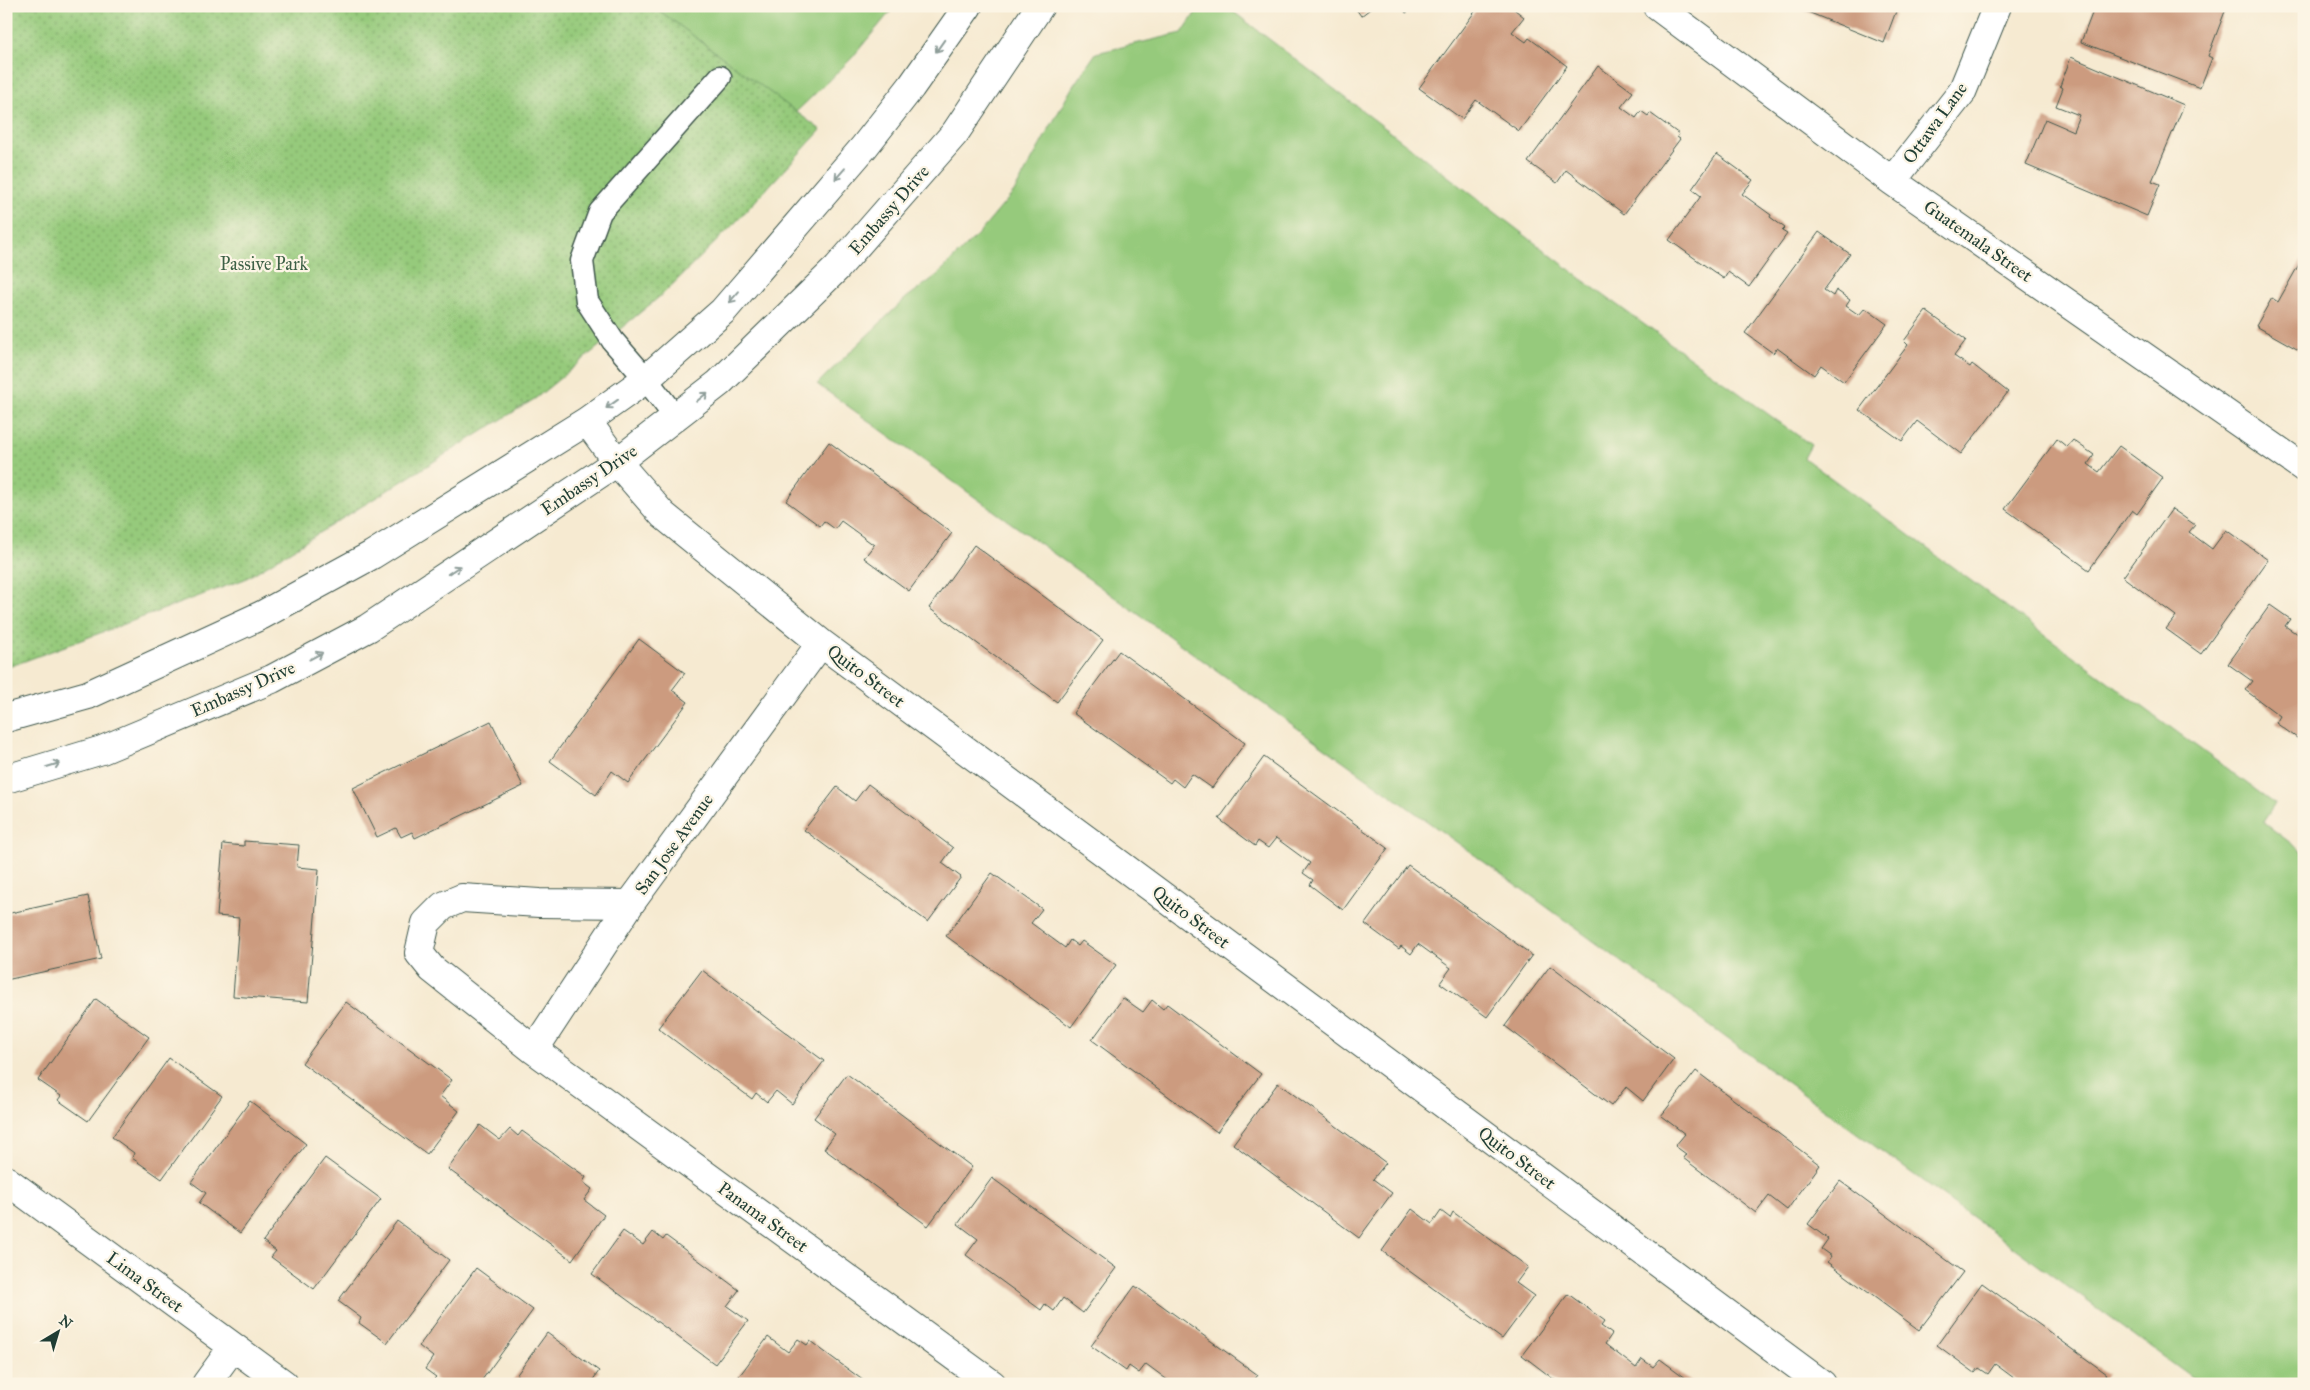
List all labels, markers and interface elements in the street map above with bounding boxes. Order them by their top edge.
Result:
one-way arrow [935,39,945,53]
street label: Ottawa Lane [1898,78,1972,168]
street label: Embassy Drive [844,161,934,259]
one-way arrow [835,168,846,181]
street label: Guatemala Street [1919,195,2037,287]
park label: Passive Park [220,253,309,275]
one-way arrow [728,291,740,304]
one-way arrow [695,392,708,403]
one-way arrow [605,399,619,409]
street label: Embassy Drive [537,440,641,520]
one-way arrow [446,565,460,575]
street label: Quito Street [823,640,910,713]
one-way arrow [308,651,323,661]
street label: Embassy Drive [188,656,298,722]
one-way arrow [45,760,61,770]
street label: San Jose Avenue [630,789,719,899]
street label: Quito Street [1148,881,1235,954]
street label: Quito Street [1474,1122,1561,1195]
street label: Panama Street [714,1177,813,1257]
street label: Lima Street [102,1247,188,1318]
north arrow [32,1308,82,1358]
text: N [56,1312,76,1333]

